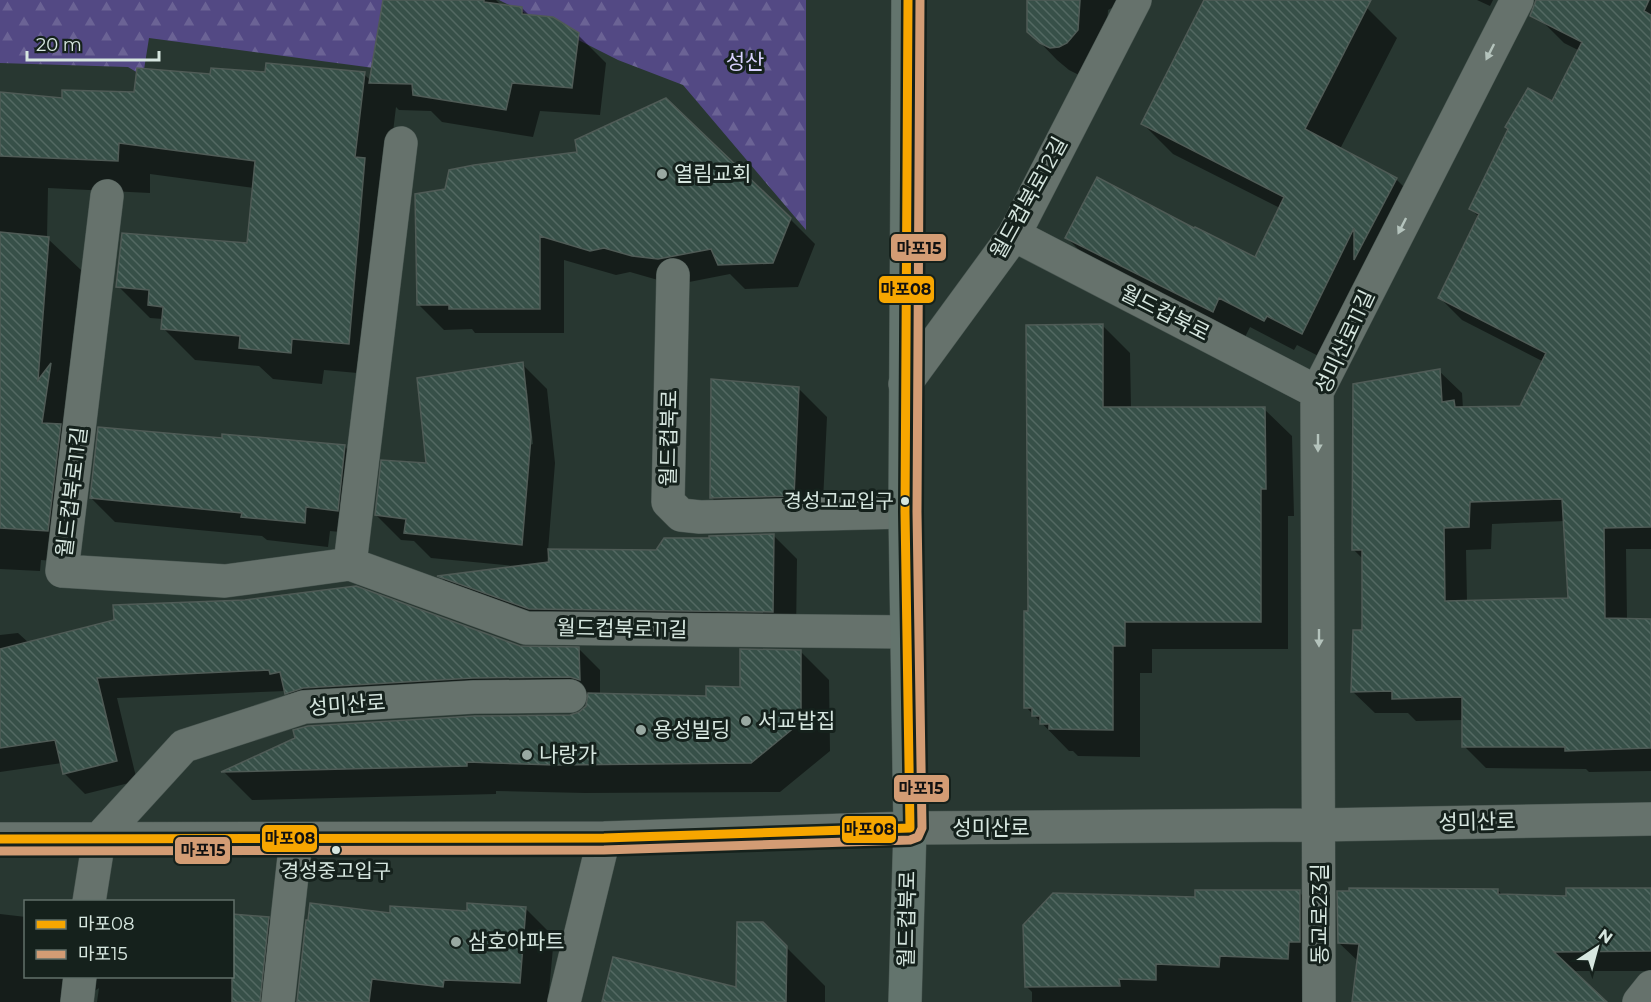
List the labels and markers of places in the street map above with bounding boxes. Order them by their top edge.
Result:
place label: 열림교회 [674,161,751,186]
marker: 열림교회 [655,167,669,181]
place label: 경성고교입구 [784,489,894,513]
marker: 경성고교입구 [899,495,911,507]
place label: 서교밥집 [758,708,835,733]
marker: 서교밥집 [739,714,753,728]
place label: 용성빌딩 [653,717,730,742]
marker: 용성빌딩 [634,723,648,737]
place label: 나랑가 [539,742,597,767]
marker: 나랑가 [520,748,534,762]
marker: 경성중고입구 [330,844,342,856]
place label: 경성중고입구 [281,859,391,883]
place label: 삼호아파트 [468,929,565,954]
marker: 삼호아파트 [449,935,463,949]

